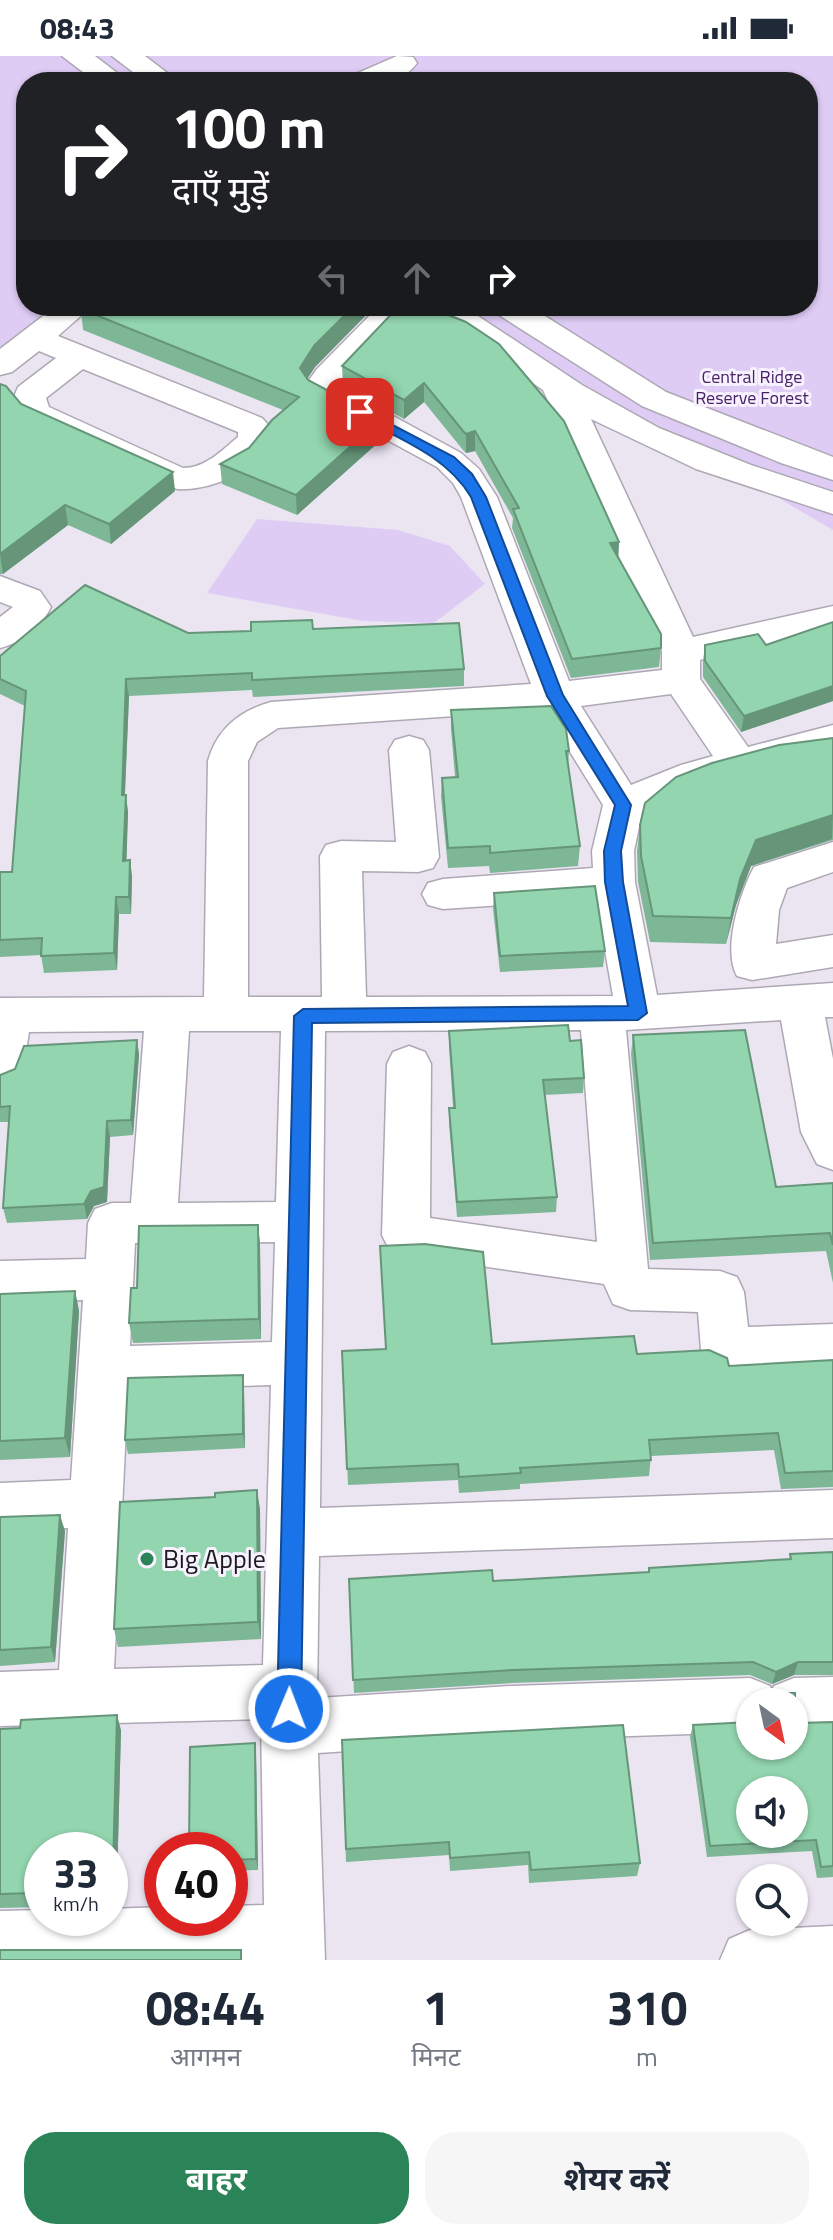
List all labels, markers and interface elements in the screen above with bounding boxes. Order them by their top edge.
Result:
text: 08:43 [40,5,115,51]
text: 100 m [172,85,325,170]
icon: right [40,104,144,208]
text: दाएँ मुड़ें [172,162,269,217]
icon: left [311,256,355,300]
icon: ahead [395,256,439,300]
icon: right [479,256,523,300]
park label: Central Ridge Reserve Forest [695,363,810,411]
pin [326,378,394,446]
icon: arrive [338,390,382,434]
place label: Big Apple [163,1539,266,1578]
marker: Big Apple [138,1550,156,1568]
position arrow [247,1667,331,1751]
north arrow [736,1688,808,1760]
map controls [736,1688,808,1936]
button: sound [736,1776,808,1848]
speed limit sign: 40 [144,1832,248,1936]
text: 33 [54,1843,98,1904]
button: search [736,1864,808,1936]
text: km/h [53,1888,99,1919]
text: 08:44 [146,1971,265,2044]
text: 1 [423,1971,450,2044]
text: 310 [607,1971,687,2044]
text: आगमन [170,2037,241,2076]
text: मिनट [411,2037,461,2076]
text: m [636,2037,658,2076]
button: बाहर [24,2132,409,2224]
button: शेयर करें [425,2132,809,2224]

